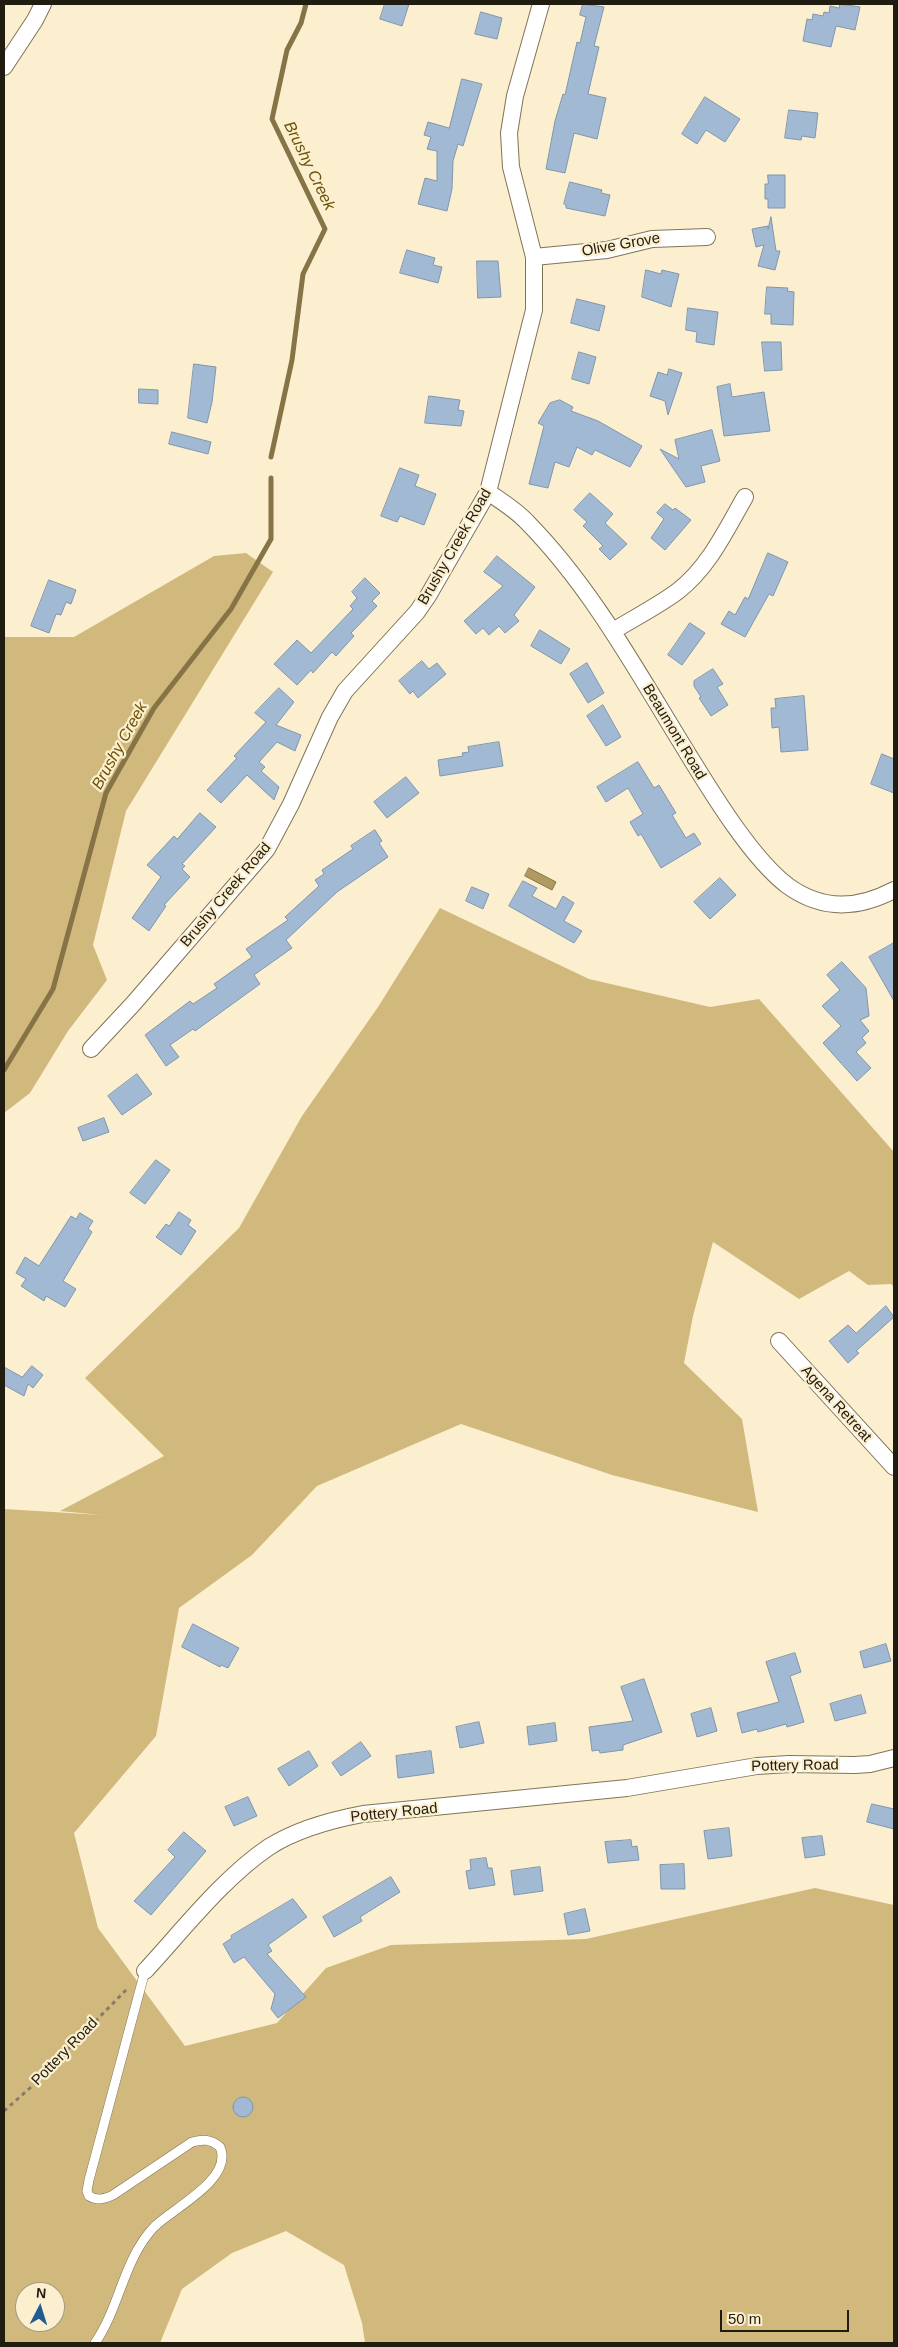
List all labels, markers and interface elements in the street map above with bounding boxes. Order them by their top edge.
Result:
water label: Brushy Creek [279,118,339,214]
street label: Olive Grove [580,229,662,261]
street label: Brushy Creek Road [414,486,496,608]
street label: Beaumont Road [638,681,710,783]
water label: Brushy Creek [88,699,152,793]
street label: Brushy Creek Road [177,839,275,951]
street label: Agena Retreat [797,1362,875,1446]
street label: Pottery Road [751,1756,839,1776]
street label: Pottery Road [350,1799,438,1827]
street label: Pottery Road [28,2014,102,2090]
north arrow [15,2282,65,2332]
text: N [35,2285,47,2301]
scale bar [723,2300,852,2332]
text: 50 m [728,2310,761,2327]

